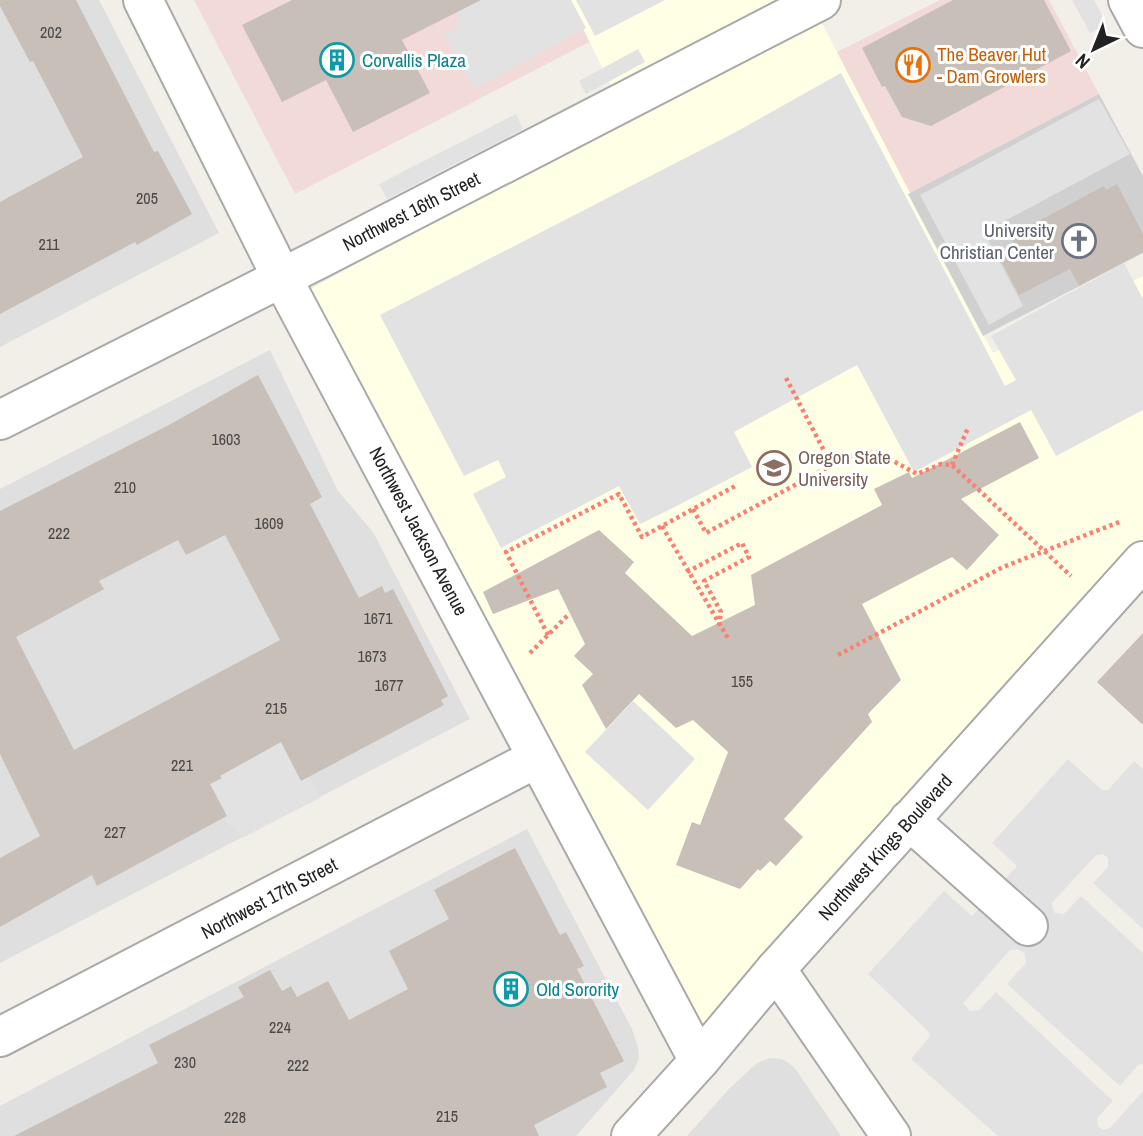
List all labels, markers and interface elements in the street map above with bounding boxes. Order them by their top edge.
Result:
north arrow [1059,14,1129,84]
house number: 202 [40,21,62,43]
building icon: Corvallis Plaza [318,41,356,79]
place label: The Beaver Hut - Dam Growlers [937,41,1047,89]
restaurant icon: The Beaver Hut - Dam Growlers [894,46,932,84]
place label: Corvallis Plaza [362,47,466,73]
text: N [1069,48,1095,75]
street label: Northwest 16th Street [338,165,485,257]
house number: 205 [136,187,158,209]
place label: University Christian Center [940,217,1055,265]
church icon: University Christian Center [1060,222,1098,260]
house number: 211 [39,233,60,255]
house number: 1603 [211,428,241,450]
street label: Northwest Jackson Avenue [363,442,475,620]
place label: Oregon State University [798,444,891,492]
school or university icon: Oregon State University [755,449,793,487]
house number: 210 [114,476,136,498]
house number: 1609 [254,512,284,534]
house number: 222 [48,522,70,544]
house number: 1671 [363,607,393,629]
house number: 1673 [357,645,387,667]
house number: 155 [731,670,753,692]
house number: 1677 [374,674,404,696]
house number: 215 [265,697,287,719]
house number: 221 [171,754,194,776]
street label: Northwest Kings Boulevard [812,768,958,926]
house number: 227 [104,821,126,843]
street label: Northwest 17th Street [196,851,342,945]
building icon: Old Sorority [492,970,530,1008]
place label: Old Sorority [536,976,619,1002]
house number: 224 [269,1016,291,1038]
house number: 230 [174,1051,196,1073]
house number: 222 [287,1054,309,1076]
house number: 215 [436,1105,458,1127]
house number: 228 [224,1106,246,1128]

